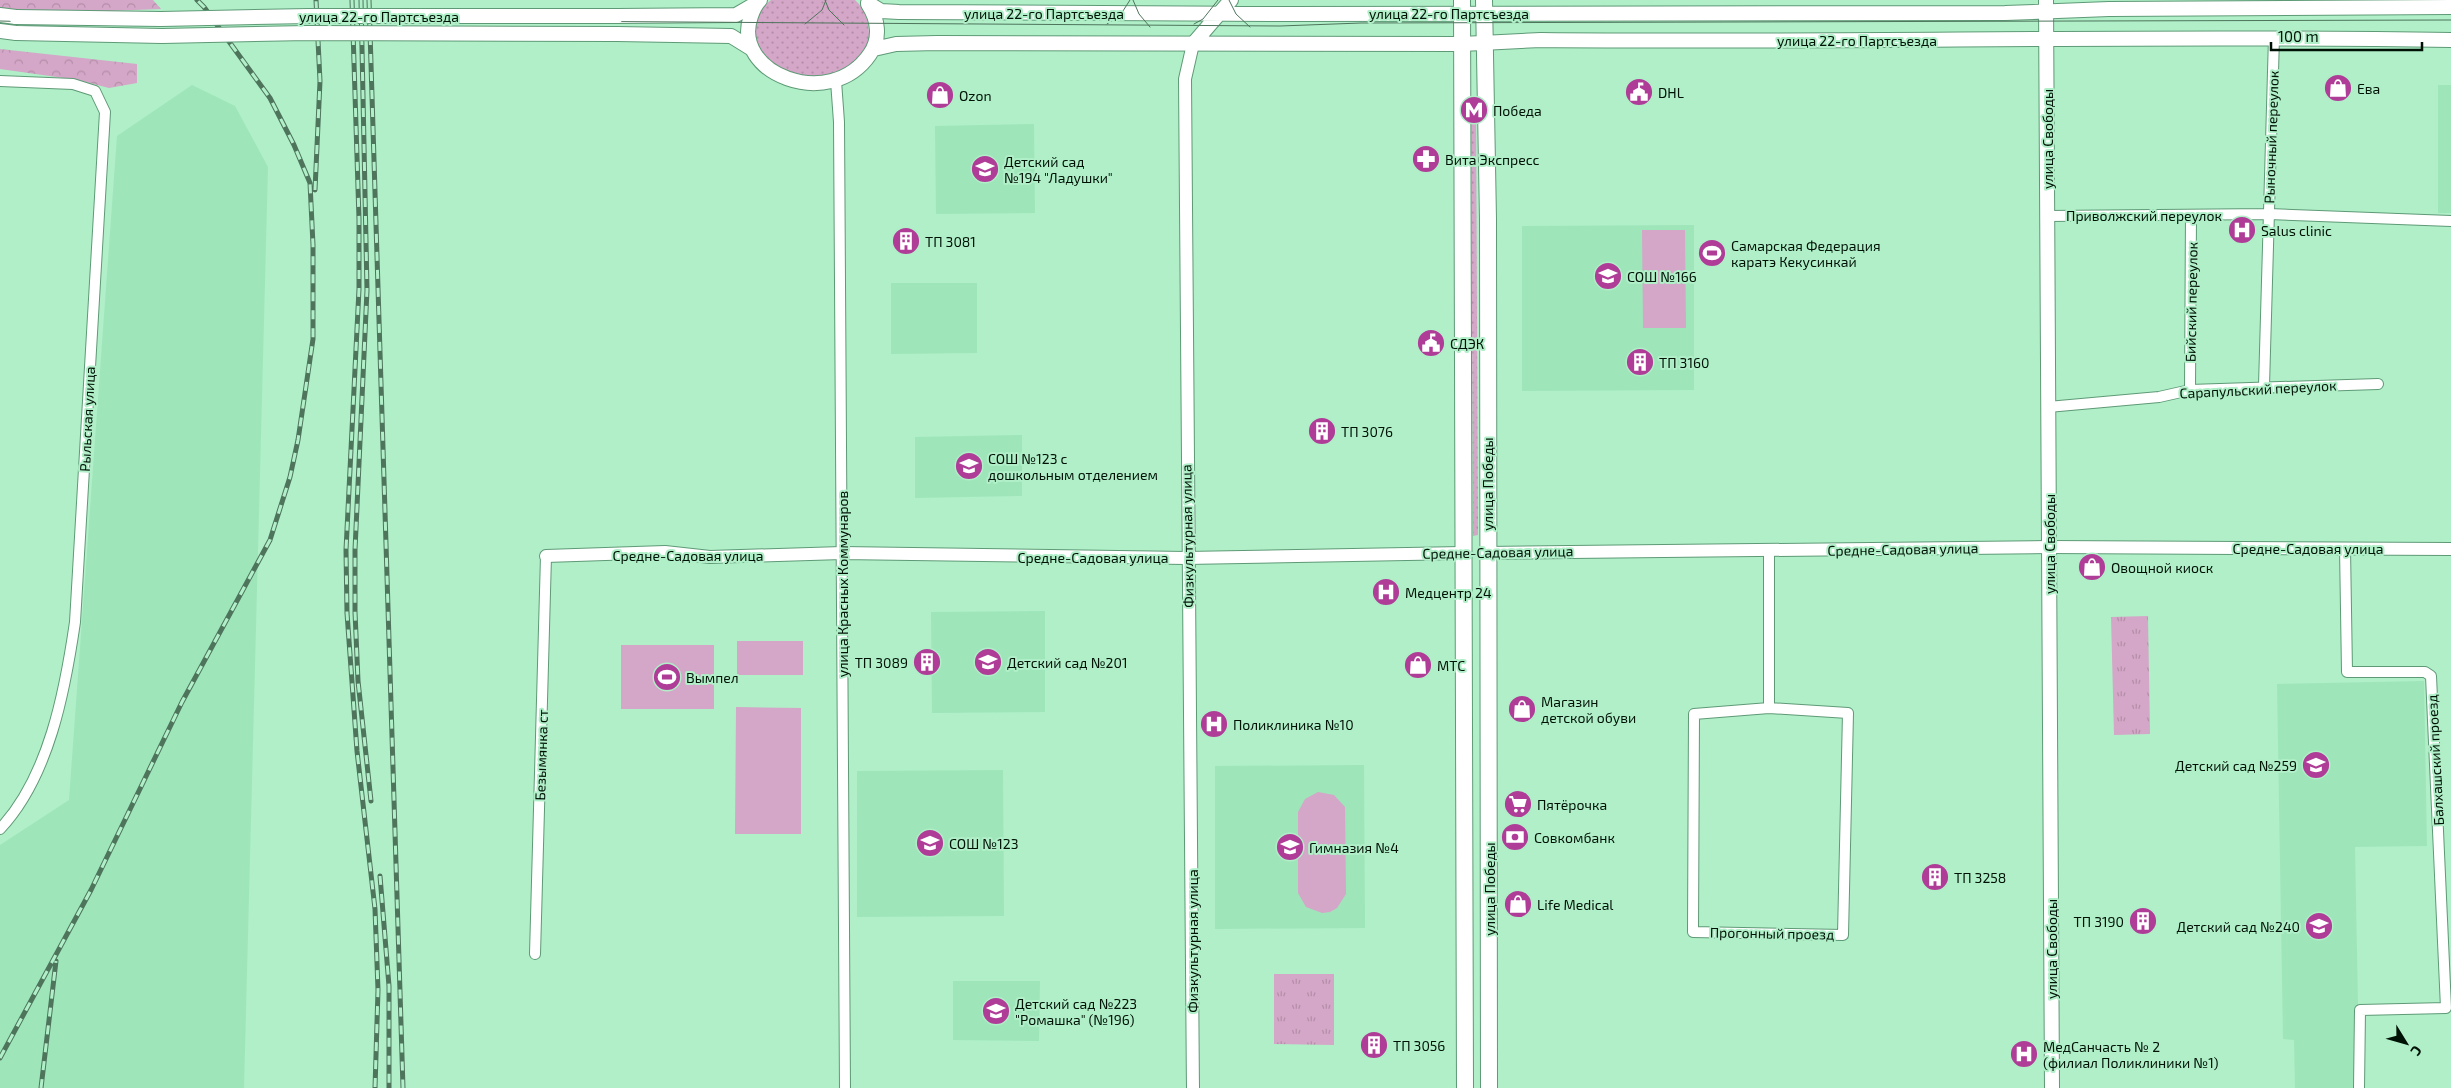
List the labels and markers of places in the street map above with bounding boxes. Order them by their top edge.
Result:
shop icon: Ева [2323,73,2353,103]
public building icon: DHL [1624,77,1654,107]
shop icon: Ozon [925,80,955,110]
place label: Ева [2357,80,2380,97]
place label: DHL [1658,84,1684,101]
place label: Ozon [959,87,992,104]
metro station icon: Победа [1459,95,1489,125]
place label: Победа [1493,102,1542,119]
pharmacy icon: Вита Экспресс [1411,144,1441,174]
place label: Вита Экспресс [1445,151,1540,168]
place label: Детский сад №194 "Ладушки" [1004,153,1113,186]
school or university icon: Детский сад №194 "Ладушки" [970,154,1000,184]
hospital icon: Salus clinic [2227,215,2257,245]
place label: Salus clinic [2261,222,2332,239]
building icon: ТП 3081 [891,226,921,256]
place label: ТП 3081 [925,233,976,250]
place label: Самарская Федерация каратэ Кекусинкай [1731,237,1881,270]
sports icon: Самарская Федерация каратэ Кекусинкай [1697,238,1727,268]
school or university icon: СОШ №166 [1593,261,1623,291]
place label: СОШ №166 [1627,268,1697,285]
public building icon: СДЭК [1416,328,1446,358]
place label: СДЭК [1450,335,1484,352]
building icon: ТП 3160 [1625,347,1655,377]
place label: ТП 3160 [1659,354,1709,371]
building icon: ТП 3076 [1307,416,1337,446]
place label: ТП 3076 [1341,423,1393,440]
place label: СОШ №123 с дошкольным отделением [988,450,1158,483]
school or university icon: СОШ №123 с дошкольным отделением [954,451,984,481]
shop icon: Овощной киоск [2077,552,2107,582]
place label: Овощной киоск [2111,559,2214,576]
hospital icon: Медцентр 24 [1371,577,1401,607]
place label: Медцентр 24 [1405,584,1492,601]
building icon: ТП 3089 [912,647,942,677]
school or university icon: Детский сад №201 [973,647,1003,677]
shop icon: МТС [1403,650,1433,680]
place label: ТП 3089 [855,654,908,671]
place label: Детский сад №201 [1007,654,1127,671]
place label: МТС [1437,657,1465,674]
sports icon: Вымпел [652,662,682,692]
place label: Вымпел [686,669,739,686]
place label: Магазин детской обуви [1541,693,1636,726]
shop icon: Магазин детской обуви [1507,694,1537,724]
hospital icon: Поликлиника №10 [1199,709,1229,739]
place label: Поликлиника №10 [1233,716,1354,733]
school or university icon: Детский сад №259 [2301,750,2331,780]
place label: Детский сад №259 [2175,757,2297,774]
supermarket icon: Пятёрочка [1503,789,1533,819]
place label: Пятёрочка [1537,796,1607,813]
bank icon: Совкомбанк [1500,822,1530,852]
school or university icon: СОШ №123 [915,828,945,858]
place label: Совкомбанк [1534,829,1615,846]
school or university icon: Гимназия №4 [1275,832,1305,862]
place label: СОШ №123 [949,835,1018,852]
place label: Гимназия №4 [1309,839,1399,856]
building icon: ТП 3258 [1920,862,1950,892]
place label: ТП 3258 [1954,869,2006,886]
shop icon: Life Medical [1503,889,1533,919]
place label: Life Medical [1537,896,1614,913]
building icon: ТП 3190 [2128,906,2158,936]
school or university icon: Детский сад №240 [2304,911,2334,941]
place label: ТП 3190 [2074,913,2124,930]
place label: Детский сад №240 [2176,918,2300,935]
place label: Детский сад №223 "Ромашка" (№196) [1015,995,1137,1028]
school or university icon: Детский сад №223 "Ромашка" (№196) [981,996,1011,1026]
building icon: ТП 3056 [1359,1030,1389,1060]
place label: ТП 3056 [1393,1037,1445,1054]
place label: МедСанчасть № 2 (филиал Поликлиники №1) [2043,1038,2219,1071]
hospital icon: МедСанчасть № 2 (филиал Поликлиники №1) [2009,1039,2039,1069]

